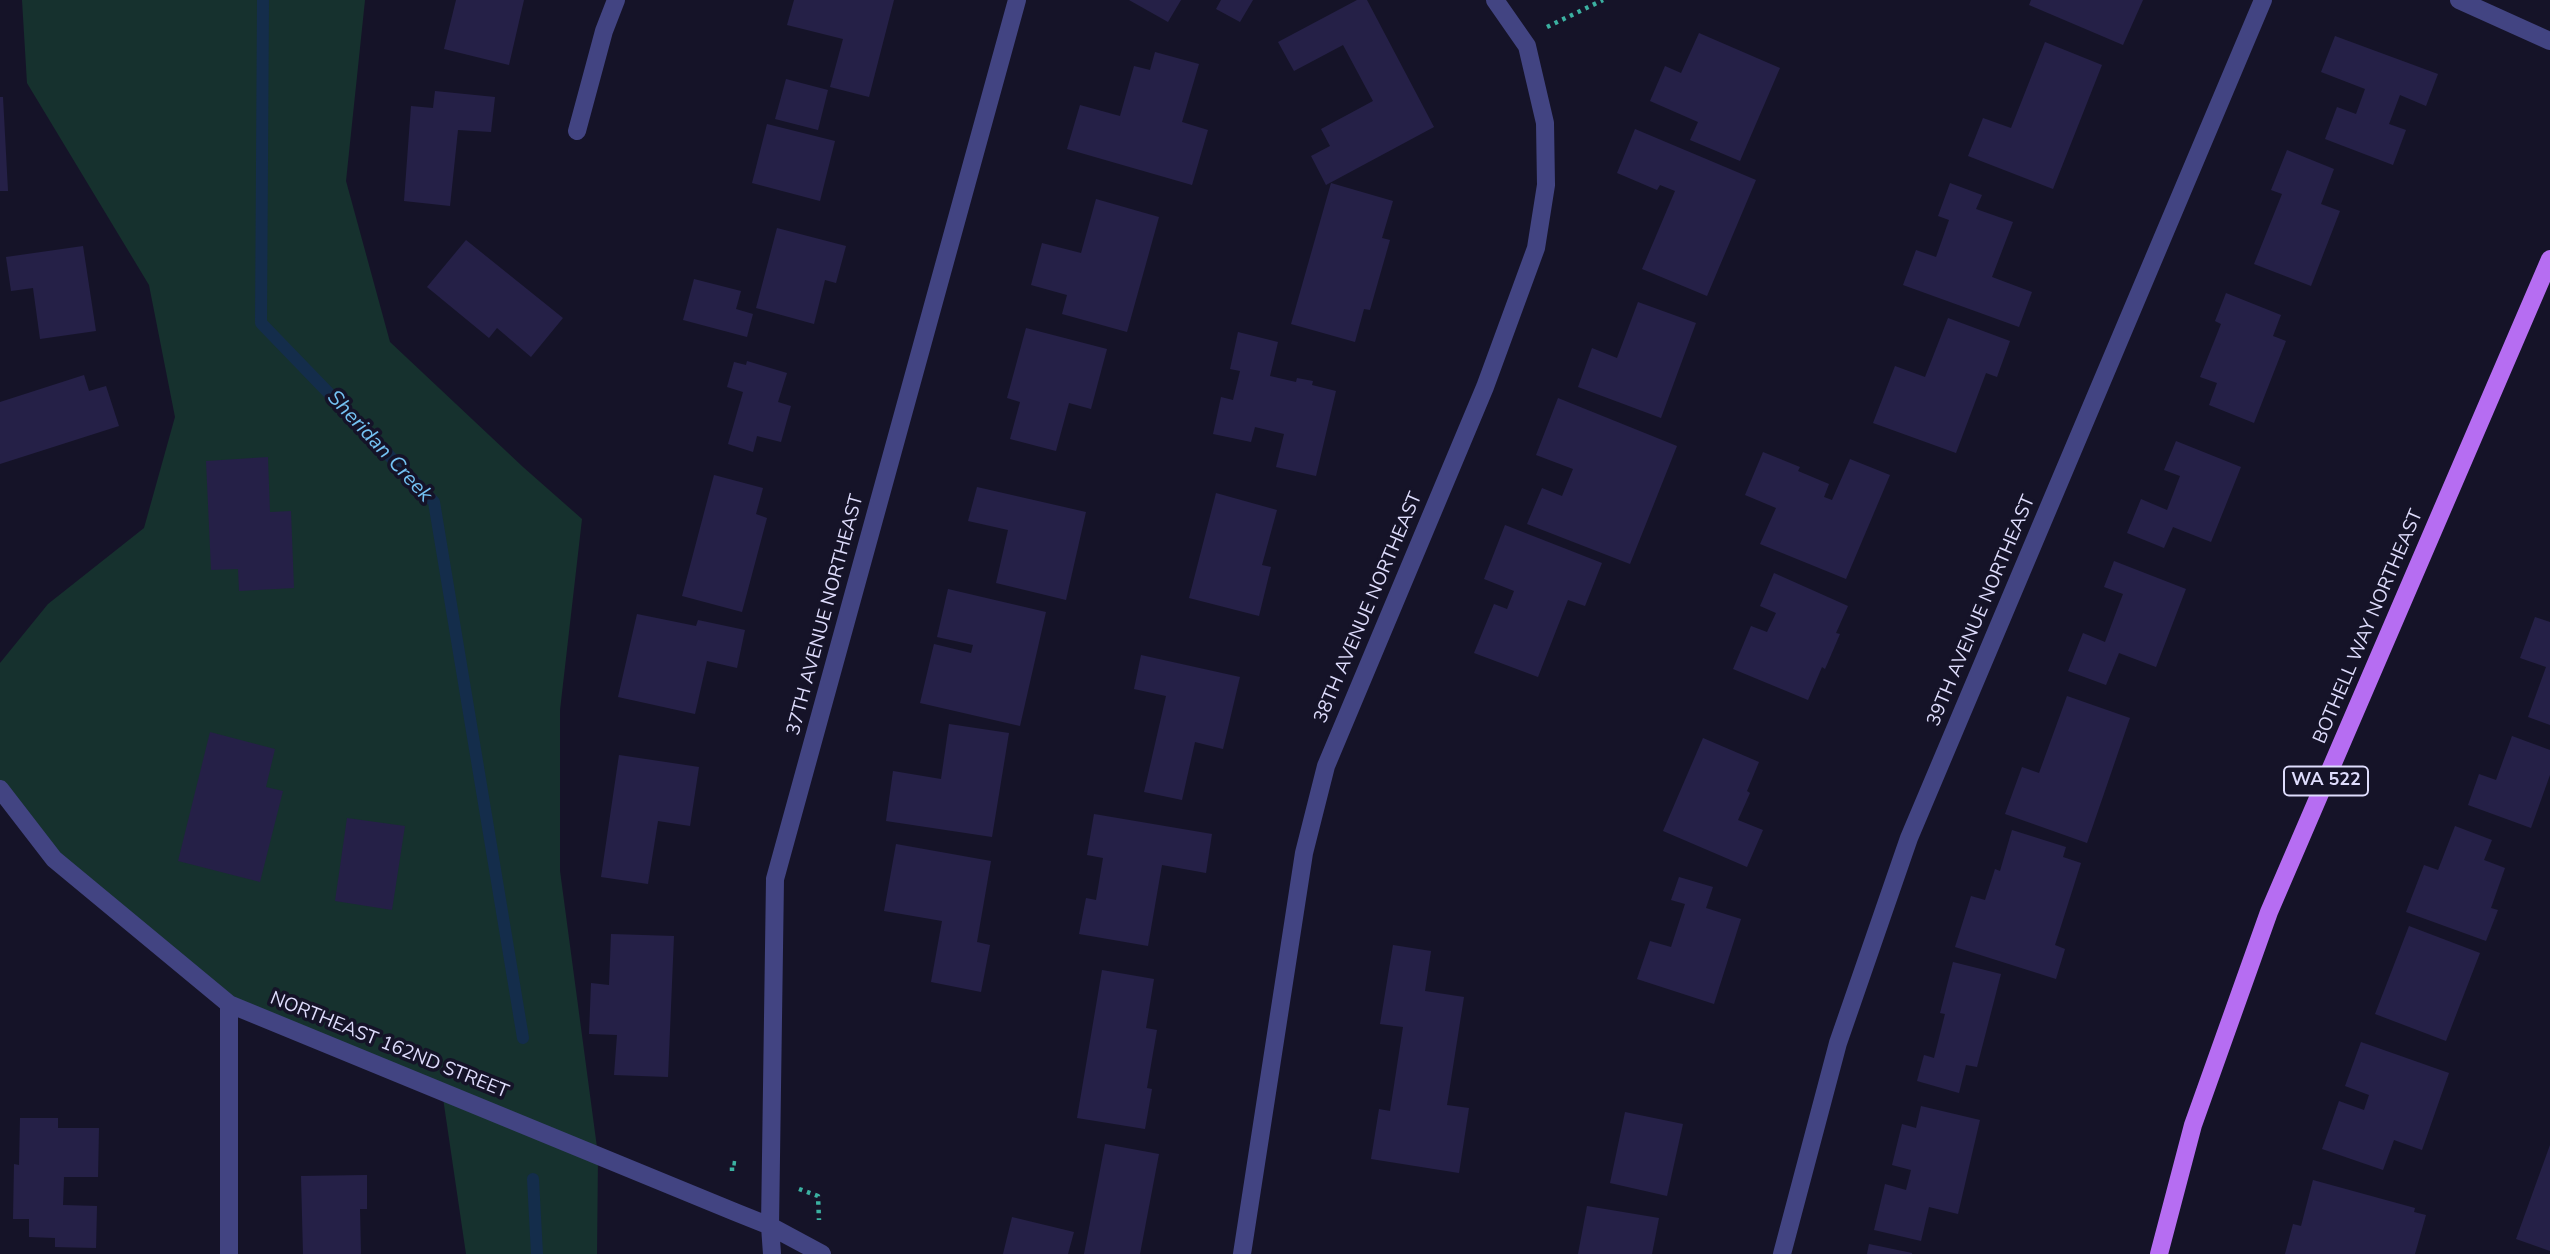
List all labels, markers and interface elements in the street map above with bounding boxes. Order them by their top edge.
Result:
water label: Sheridan Creek [321,386,437,508]
street label: 38TH AVENUE NORTHEAST [1310,489,1428,727]
street label: 37TH AVENUE NORTHEAST [783,492,869,738]
street label: 39TH AVENUE NORTHEAST [1923,492,2041,730]
street label: BOTHELL WAY NORTHEAST [2309,507,2429,747]
road number: WA 522 [2284,766,2368,796]
street label: NORTHEAST 162ND STREET [266,988,512,1104]

